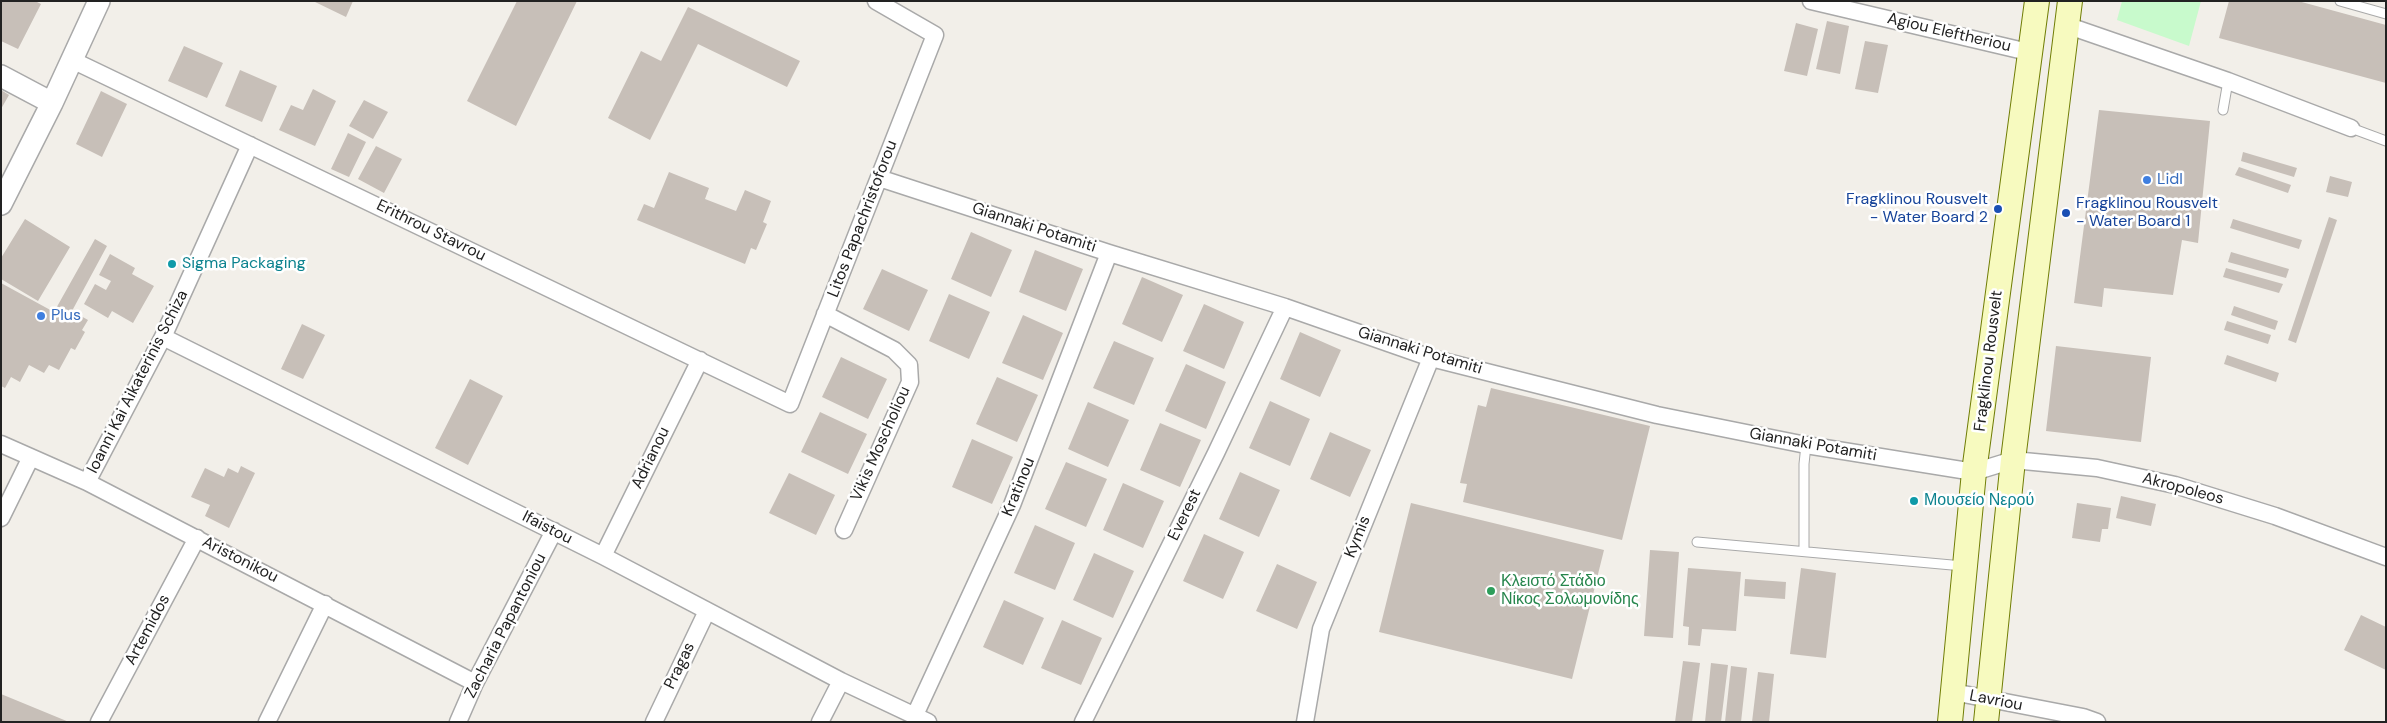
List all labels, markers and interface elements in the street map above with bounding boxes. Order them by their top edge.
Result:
street label: Agiou Eleftheriou [1885,9,2013,57]
street label: Litos Papachristoforou [824,138,902,300]
place label: Lidl [2157,170,2183,190]
marker: Lidl [2141,174,2153,186]
place label: Fragklinou Rousvelt - Water Board 2 [1846,190,1988,228]
place label: Fragklinou Rousvelt - Water Board 1 [2076,194,2218,232]
street label: Erithrou Stavrou [373,196,489,266]
street label: Giannaki Potamiti [970,199,1098,257]
marker: Fragklinou Rousvelt - Water Board 2 [1992,203,2004,215]
marker: Fragklinou Rousvelt - Water Board 1 [2060,207,2072,219]
place label: Sigma Packaging [182,254,306,274]
marker: Sigma Packaging [166,258,178,270]
street label: Ioanni Kai Aikaterinis Schiza [83,287,193,477]
street label: Fragklinou Rousvelt [1971,289,2007,433]
place label: Plus [51,306,81,326]
marker: Plus [35,310,47,322]
street label: Giannaki Potamiti [1355,323,1485,379]
street label: Vikis Moscholiou [847,384,915,504]
street label: Adrianou [628,424,674,492]
street label: Giannaki Potamiti [1748,424,1878,466]
street label: Kratinou [999,455,1039,519]
street label: Akropoleos [2140,469,2226,509]
street label: Everest [1164,486,1206,544]
place label: Μουσείο Νερού [1924,491,2034,511]
marker: Μουσείο Νερού [1908,495,1920,507]
street label: Ifaistou [519,507,575,549]
street label: Kymis [1341,513,1375,561]
street label: Aristonikou [199,533,281,587]
street label: Zacharia Papantoniou [461,550,551,702]
place label: Κλειστό Στάδιο Νίκος Σολωμονίδης [1501,572,1639,610]
marker: Κλειστό Στάδιο Νίκος Σολωμονίδης [1485,585,1497,597]
street label: Artemidos [121,591,175,669]
street label: Pragas [661,640,699,692]
street label: Lavriou [1968,686,2024,716]

